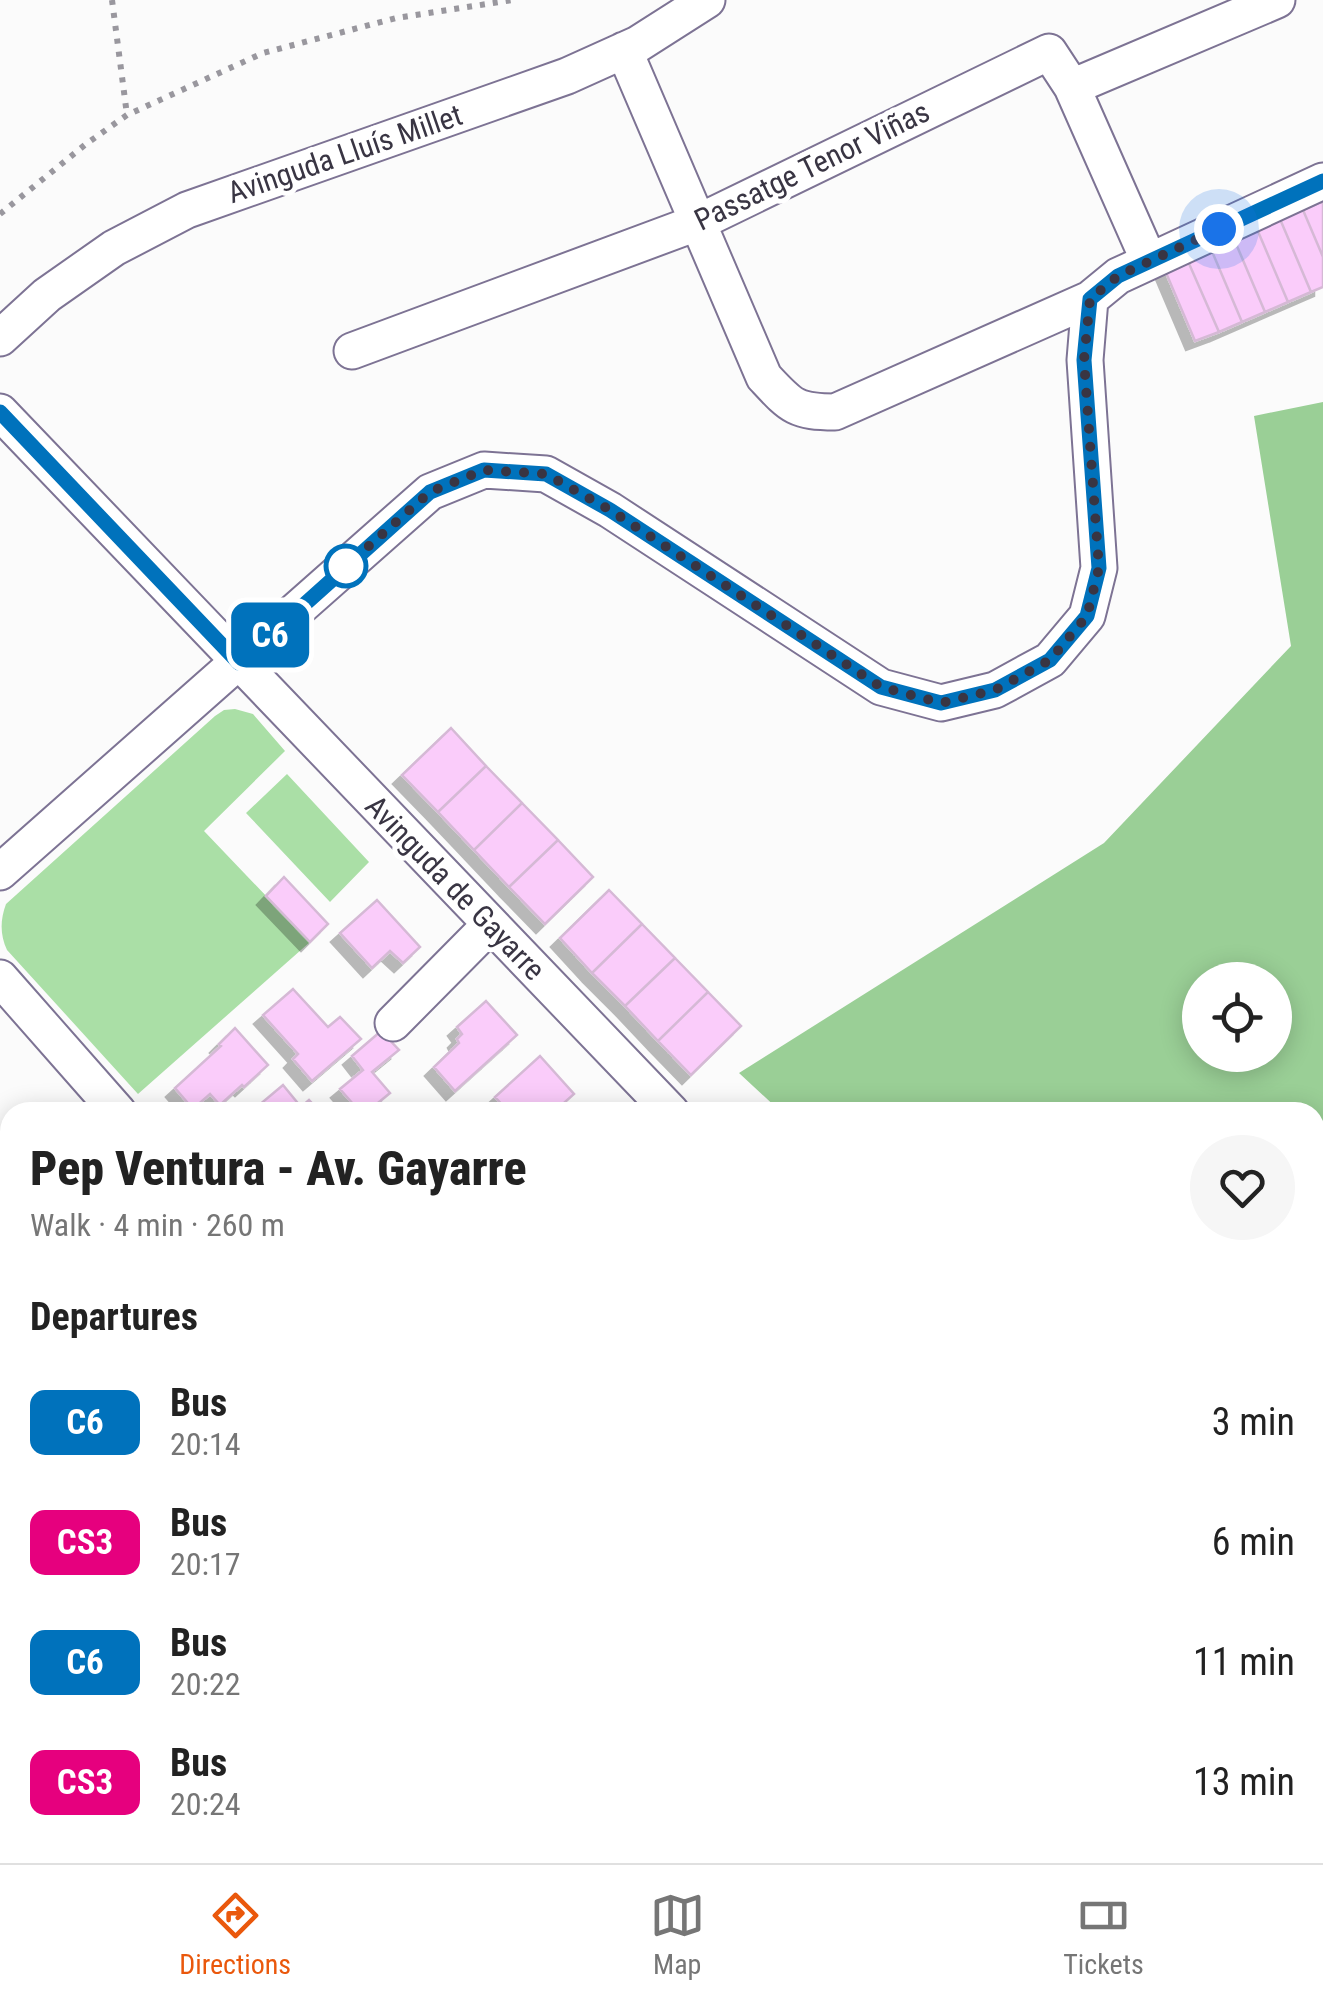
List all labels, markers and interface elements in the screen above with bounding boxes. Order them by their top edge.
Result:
street label: Passatge Tenor Viñas [689,94,935,238]
street label: Avinguda Lluís Millet [223,97,467,210]
your location [1194,204,1244,254]
unlabelled marker [325,545,367,587]
line badge: C6 [225,602,315,668]
text: C6 [251,615,289,656]
street label: Avinguda de Gayarre [358,788,552,987]
map controls [1182,962,1292,1072]
button: locate [1182,962,1292,1072]
button: heart [1190,1135,1295,1240]
text: Pep Ventura - Av. Gayarre [30,1140,526,1197]
text: Walk · 4 min · 260 m [30,1206,285,1244]
text: Departures [30,1295,198,1339]
text: Bus [170,1381,227,1425]
text: 3 min [1212,1400,1295,1444]
text: C6 [66,1402,104,1443]
text: 20:14 [170,1425,241,1463]
text: Bus [170,1501,227,1545]
text: 6 min [1212,1520,1295,1564]
text: CS3 [57,1522,113,1563]
text: 20:17 [170,1545,241,1583]
text: Bus [170,1621,227,1665]
text: 11 min [1193,1640,1295,1684]
text: C6 [66,1642,104,1683]
text: 20:22 [170,1665,241,1703]
text: Bus [170,1741,227,1785]
text: 13 min [1193,1760,1295,1804]
text: CS3 [57,1762,113,1803]
text: 20:24 [170,1785,241,1823]
tab: Directions [179,1888,291,1981]
tab: Map [650,1888,705,1981]
tab: Tickets [1063,1888,1144,1981]

